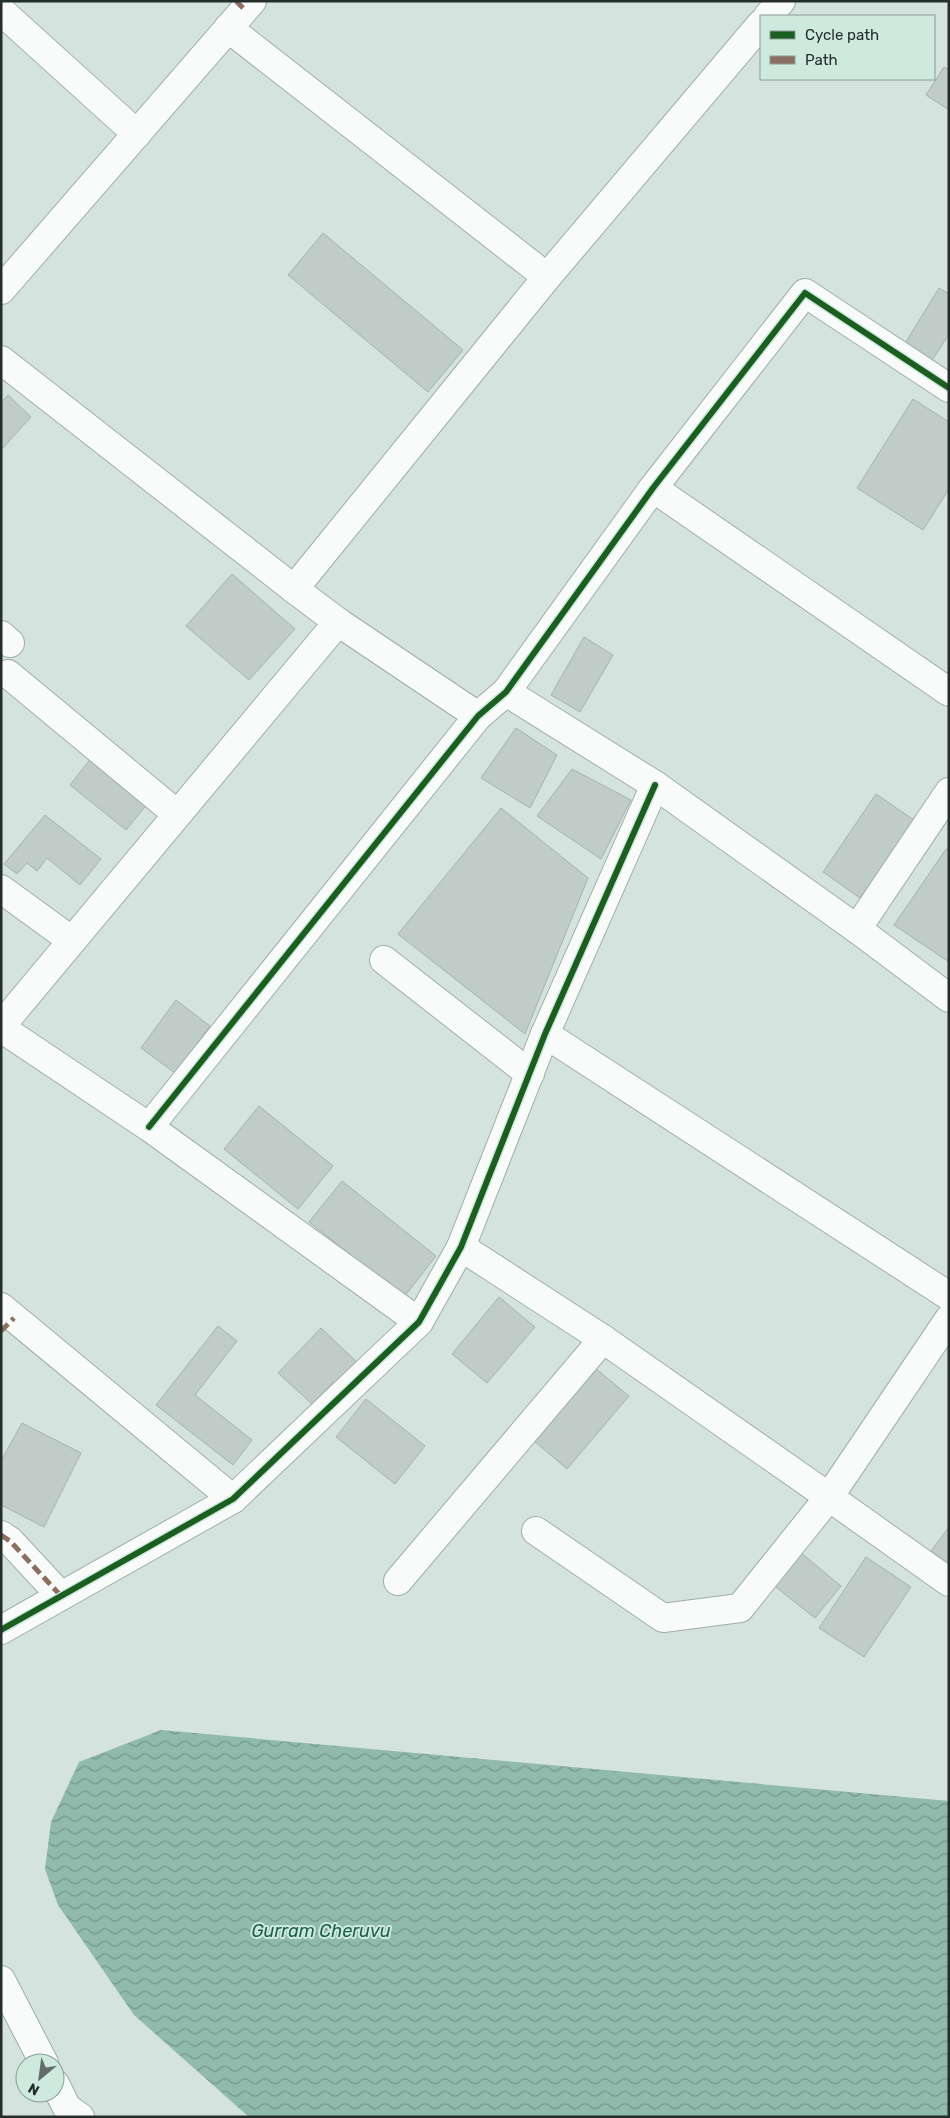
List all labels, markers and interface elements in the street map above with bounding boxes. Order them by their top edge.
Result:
legend [760,15,935,80]
text: Cycle path [805,26,879,44]
text: Path [805,51,838,69]
water label: Gurram Cheruvu [251,1920,391,1942]
north arrow [15,2053,65,2103]
text: N [25,2079,42,2099]

